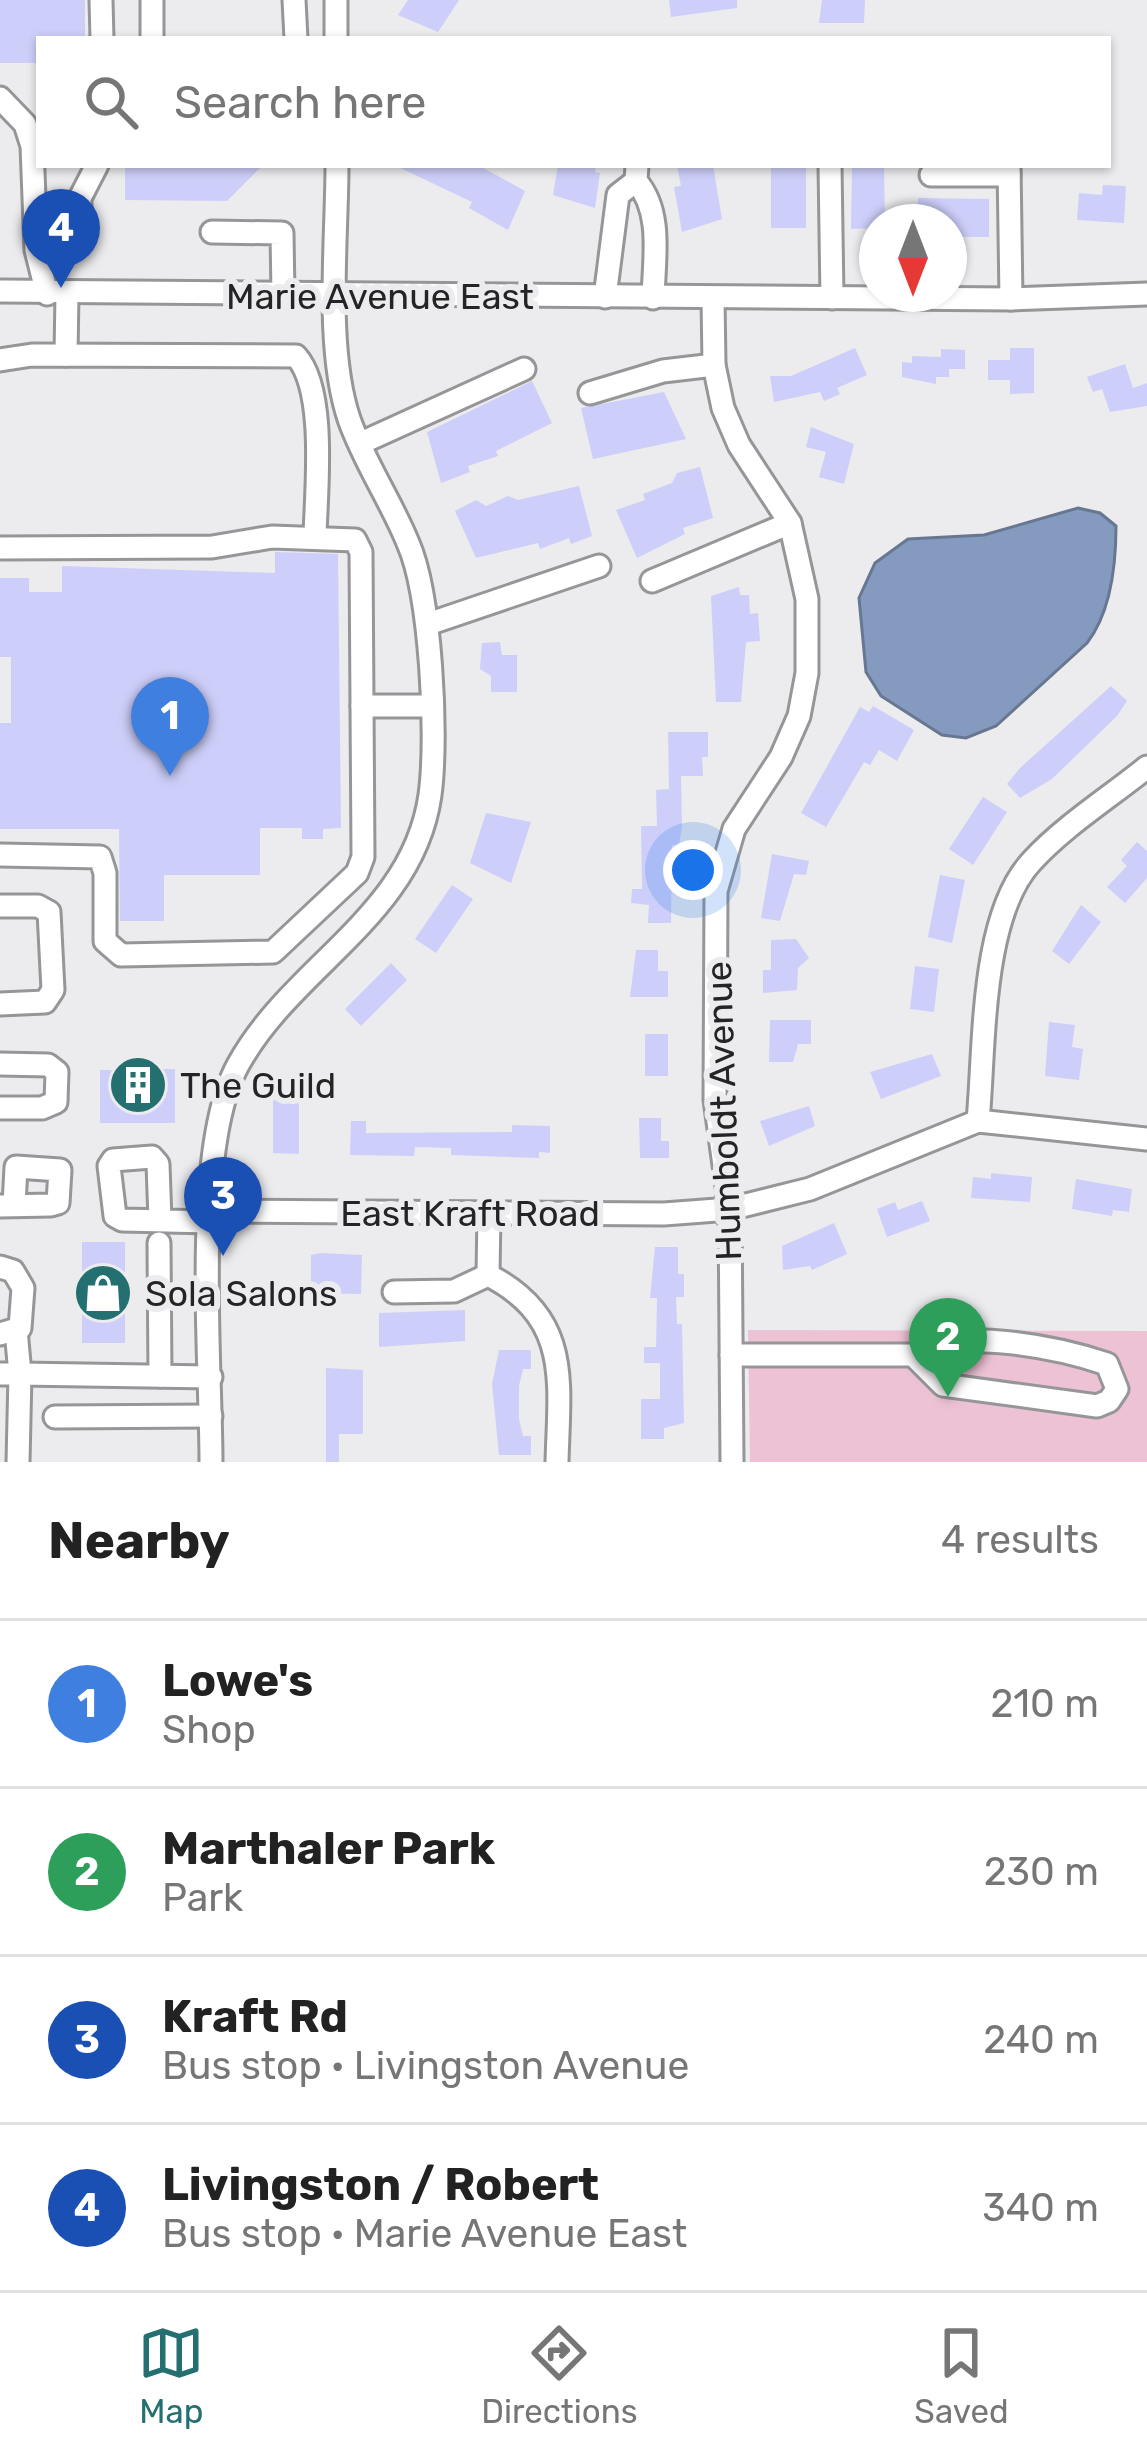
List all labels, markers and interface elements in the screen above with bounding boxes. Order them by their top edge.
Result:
search box [36,36,1111,168]
icon: search [78,69,144,135]
text: Search here [174,76,426,129]
pin: 4 [22,189,100,288]
north arrow [859,204,967,312]
street label: Marie Avenue East [226,275,534,318]
pin: 1 [131,677,209,776]
your location [663,840,723,900]
street label: Humboldt Avenue [697,960,750,1261]
building icon: The Guild [107,1054,169,1116]
place label: The Guild [180,1064,336,1107]
pin: 3 [184,1157,262,1256]
street label: East Kraft Road [340,1192,600,1235]
shop icon: Sola Salons [72,1262,134,1324]
place label: Sola Salons [145,1272,337,1315]
pin: 2 [909,1298,987,1397]
text: Nearby [48,1510,230,1571]
text: 4 results [941,1517,1099,1563]
text: Lowe's [162,1654,313,1707]
text: 1 [77,1681,97,1727]
text: 210 m [990,1681,1099,1727]
text: Shop [162,1707,256,1753]
text: Marthaler Park [162,1822,495,1875]
text: 2 [74,1849,100,1895]
text: 230 m [984,1849,1099,1895]
text: Park [162,1875,243,1921]
text: Kraft Rd [162,1990,348,2043]
text: 3 [74,2017,100,2063]
text: 240 m [983,2017,1099,2063]
text: Bus stop · Livingston Avenue [162,2043,689,2089]
text: Livingston / Robert [162,2158,599,2211]
text: 4 [74,2185,100,2231]
text: 340 m [982,2185,1099,2231]
text: Bus stop · Marie Avenue East [162,2211,687,2257]
tab: Map [138,2320,204,2431]
tab: Directions [481,2320,638,2431]
tab: Saved [914,2320,1009,2431]

